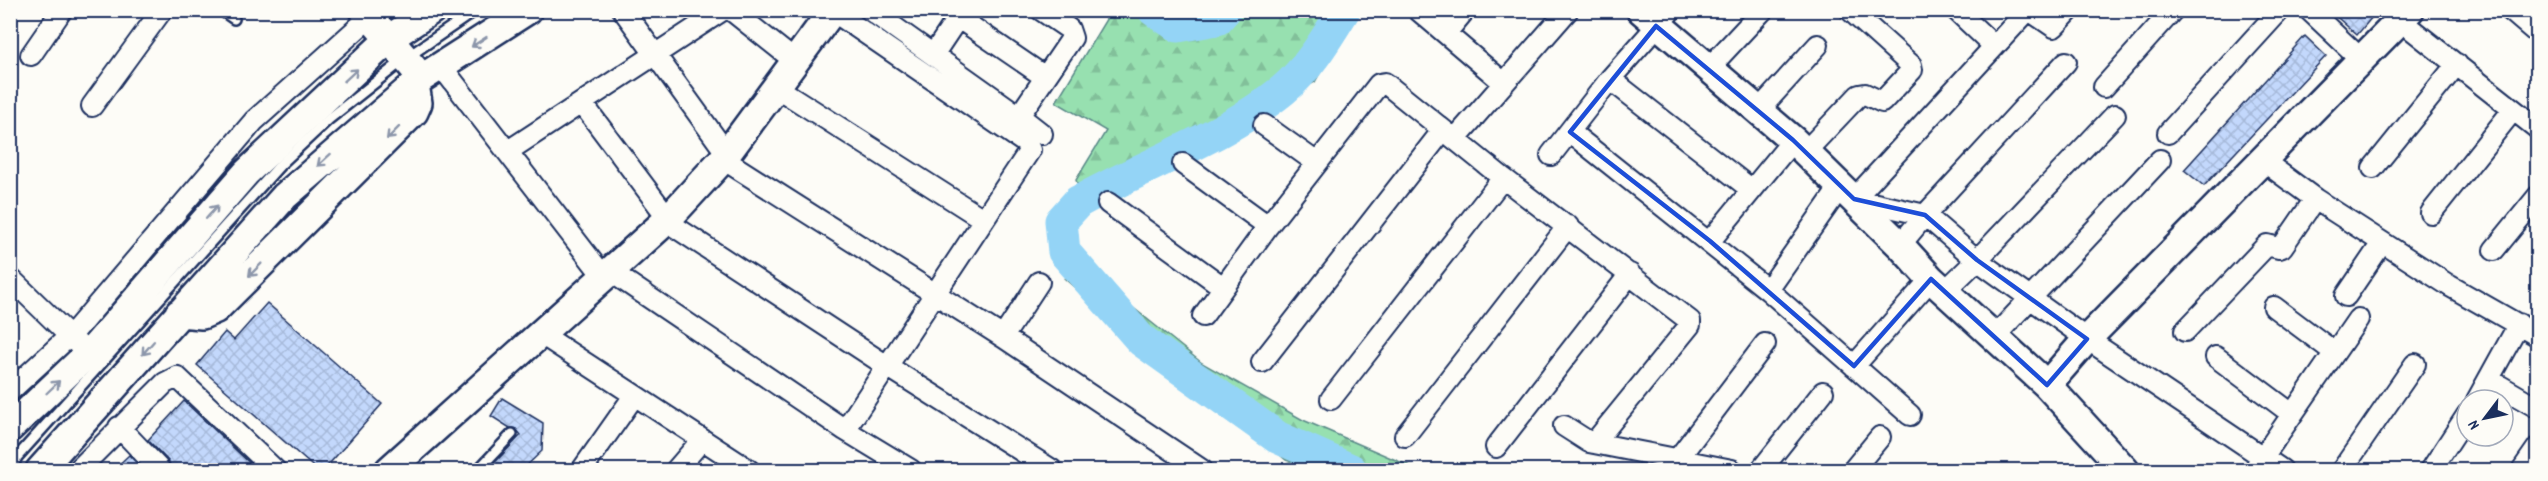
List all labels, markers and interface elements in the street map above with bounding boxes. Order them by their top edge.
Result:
one-way arrow [471,36,488,48]
one-way arrow [343,68,358,82]
one-way arrow [386,125,401,140]
one-way arrow [317,153,332,167]
one-way arrow [205,205,219,220]
one-way arrow [248,263,262,278]
one-way arrow [141,340,155,355]
one-way arrow [45,380,60,395]
north arrow [2455,388,2515,448]
text: N [2463,415,2486,434]

